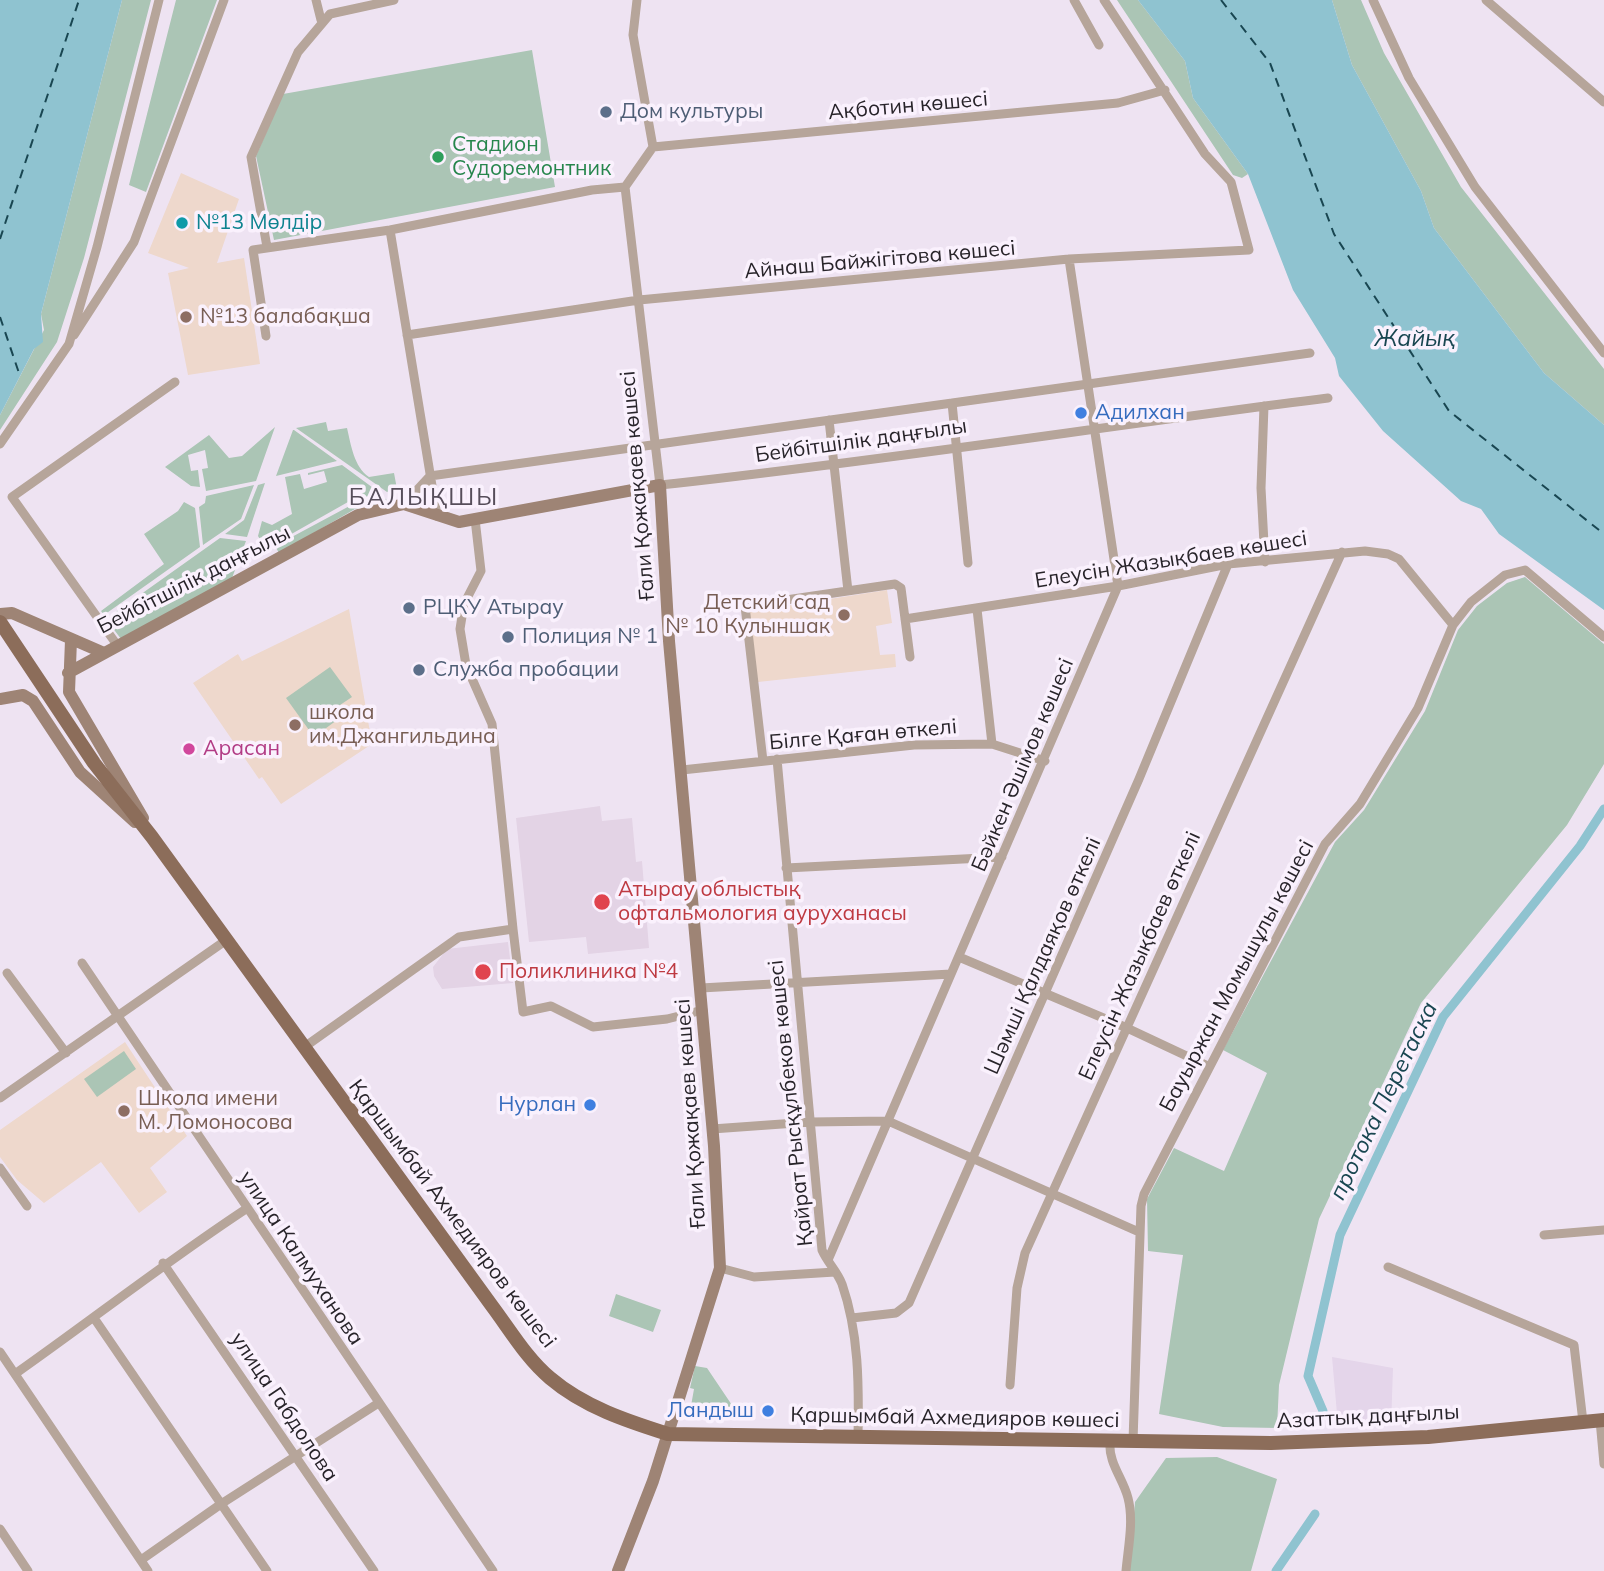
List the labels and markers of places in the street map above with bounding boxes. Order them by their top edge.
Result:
place label: Дом культуры [620,99,763,125]
marker: Дом культуры [598,104,614,120]
place label: Стадион Судоремонтник [452,132,611,182]
marker: Стадион Судоремонтник [430,149,446,165]
place label: №13 Мөлдiр [196,210,322,236]
marker: №13 Мөлдiр [174,215,190,231]
place label: №13 балабақша [200,304,371,330]
marker: №13 балабақша [178,309,194,325]
place label: Адилхан [1095,400,1185,426]
marker: Адилхан [1073,405,1089,421]
place label: Детский сад № 10 Кулыншак [665,590,830,640]
place label: РЦКУ Атырау [423,595,564,621]
marker: РЦКУ Атырау [401,600,417,616]
marker: Детский сад № 10 Кулыншак [836,607,852,623]
place label: Полиция № 1 [522,624,658,650]
marker: Полиция № 1 [500,629,516,645]
place label: Служба пробации [433,657,619,683]
marker: Служба пробации [411,662,427,678]
place label: школа им.Джангильдина [309,700,496,750]
marker: школа им.Джангильдина [287,717,303,733]
place label: Арасан [203,736,280,762]
marker: Арасан [181,741,197,757]
place label: Атырау облыстық офтальмология ауруханасы [618,877,907,927]
marker: Атырау облыстық офтальмология ауруханасы [592,892,612,912]
place label: Поликлиника №4 [499,959,678,985]
marker: Поликлиника №4 [473,962,493,982]
place label: Школа имени М. Ломоносова [138,1086,293,1136]
place label: Нурлан [498,1092,576,1118]
marker: Нурлан [582,1097,598,1113]
marker: Школа имени М. Ломоносова [116,1103,132,1119]
place label: Ландыш [667,1398,754,1424]
marker: Ландыш [760,1403,776,1419]

